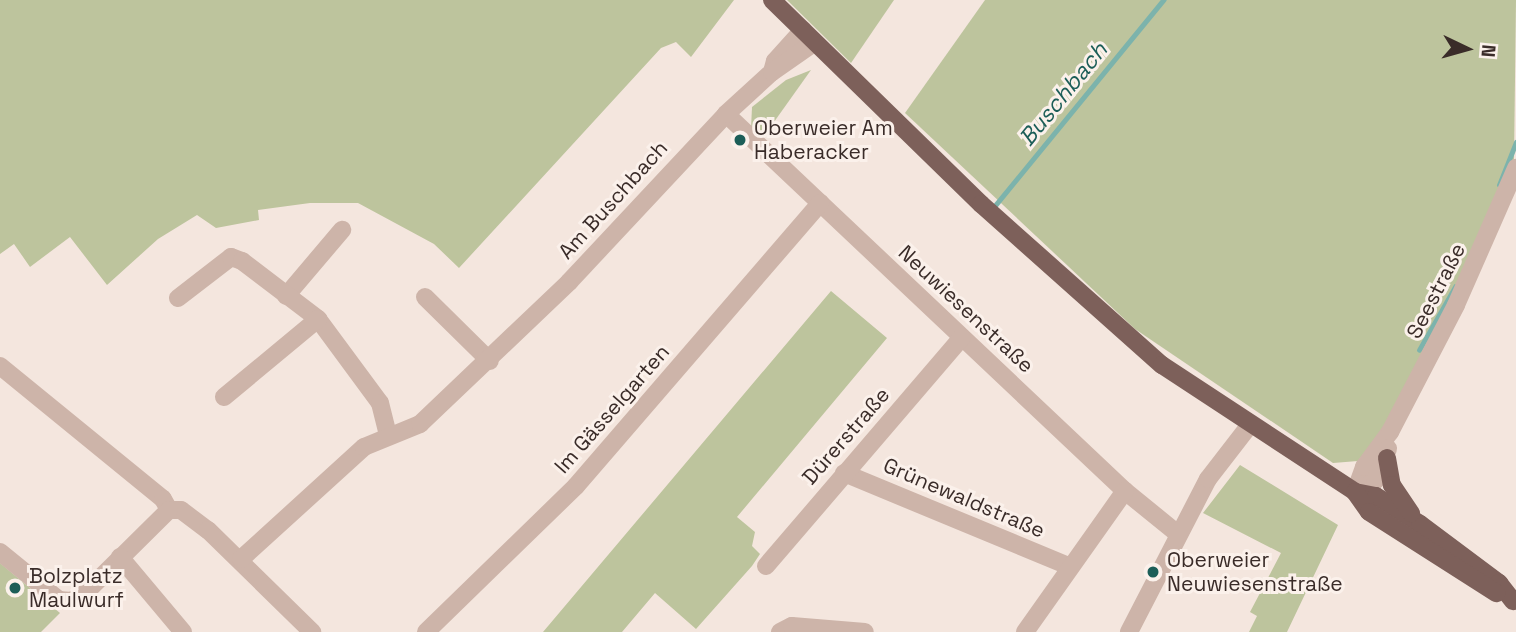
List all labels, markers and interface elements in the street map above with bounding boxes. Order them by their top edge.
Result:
north arrow [1432,14,1502,84]
water label: Buschbach [1013,37,1113,151]
text: N [1475,43,1501,58]
place label: Oberweier Am Haberacker [754,115,893,165]
marker: Oberweier Am Haberacker [732,132,748,148]
street label: Am Buschbach [553,136,673,264]
street label: Seestraße [1401,239,1471,343]
street label: Neuwiesenstraße [893,240,1039,378]
street label: Im Gässelgarten [549,340,675,478]
street label: Dürerstraße [797,382,895,490]
street label: Grünewaldstraße [880,453,1048,543]
place label: Oberweier Neuwiesenstraße [1167,547,1343,597]
place label: Bolzplatz Maulwurf [29,563,124,613]
marker: Oberweier Neuwiesenstraße [1145,564,1161,580]
marker: Bolzplatz Maulwurf [7,580,23,596]

